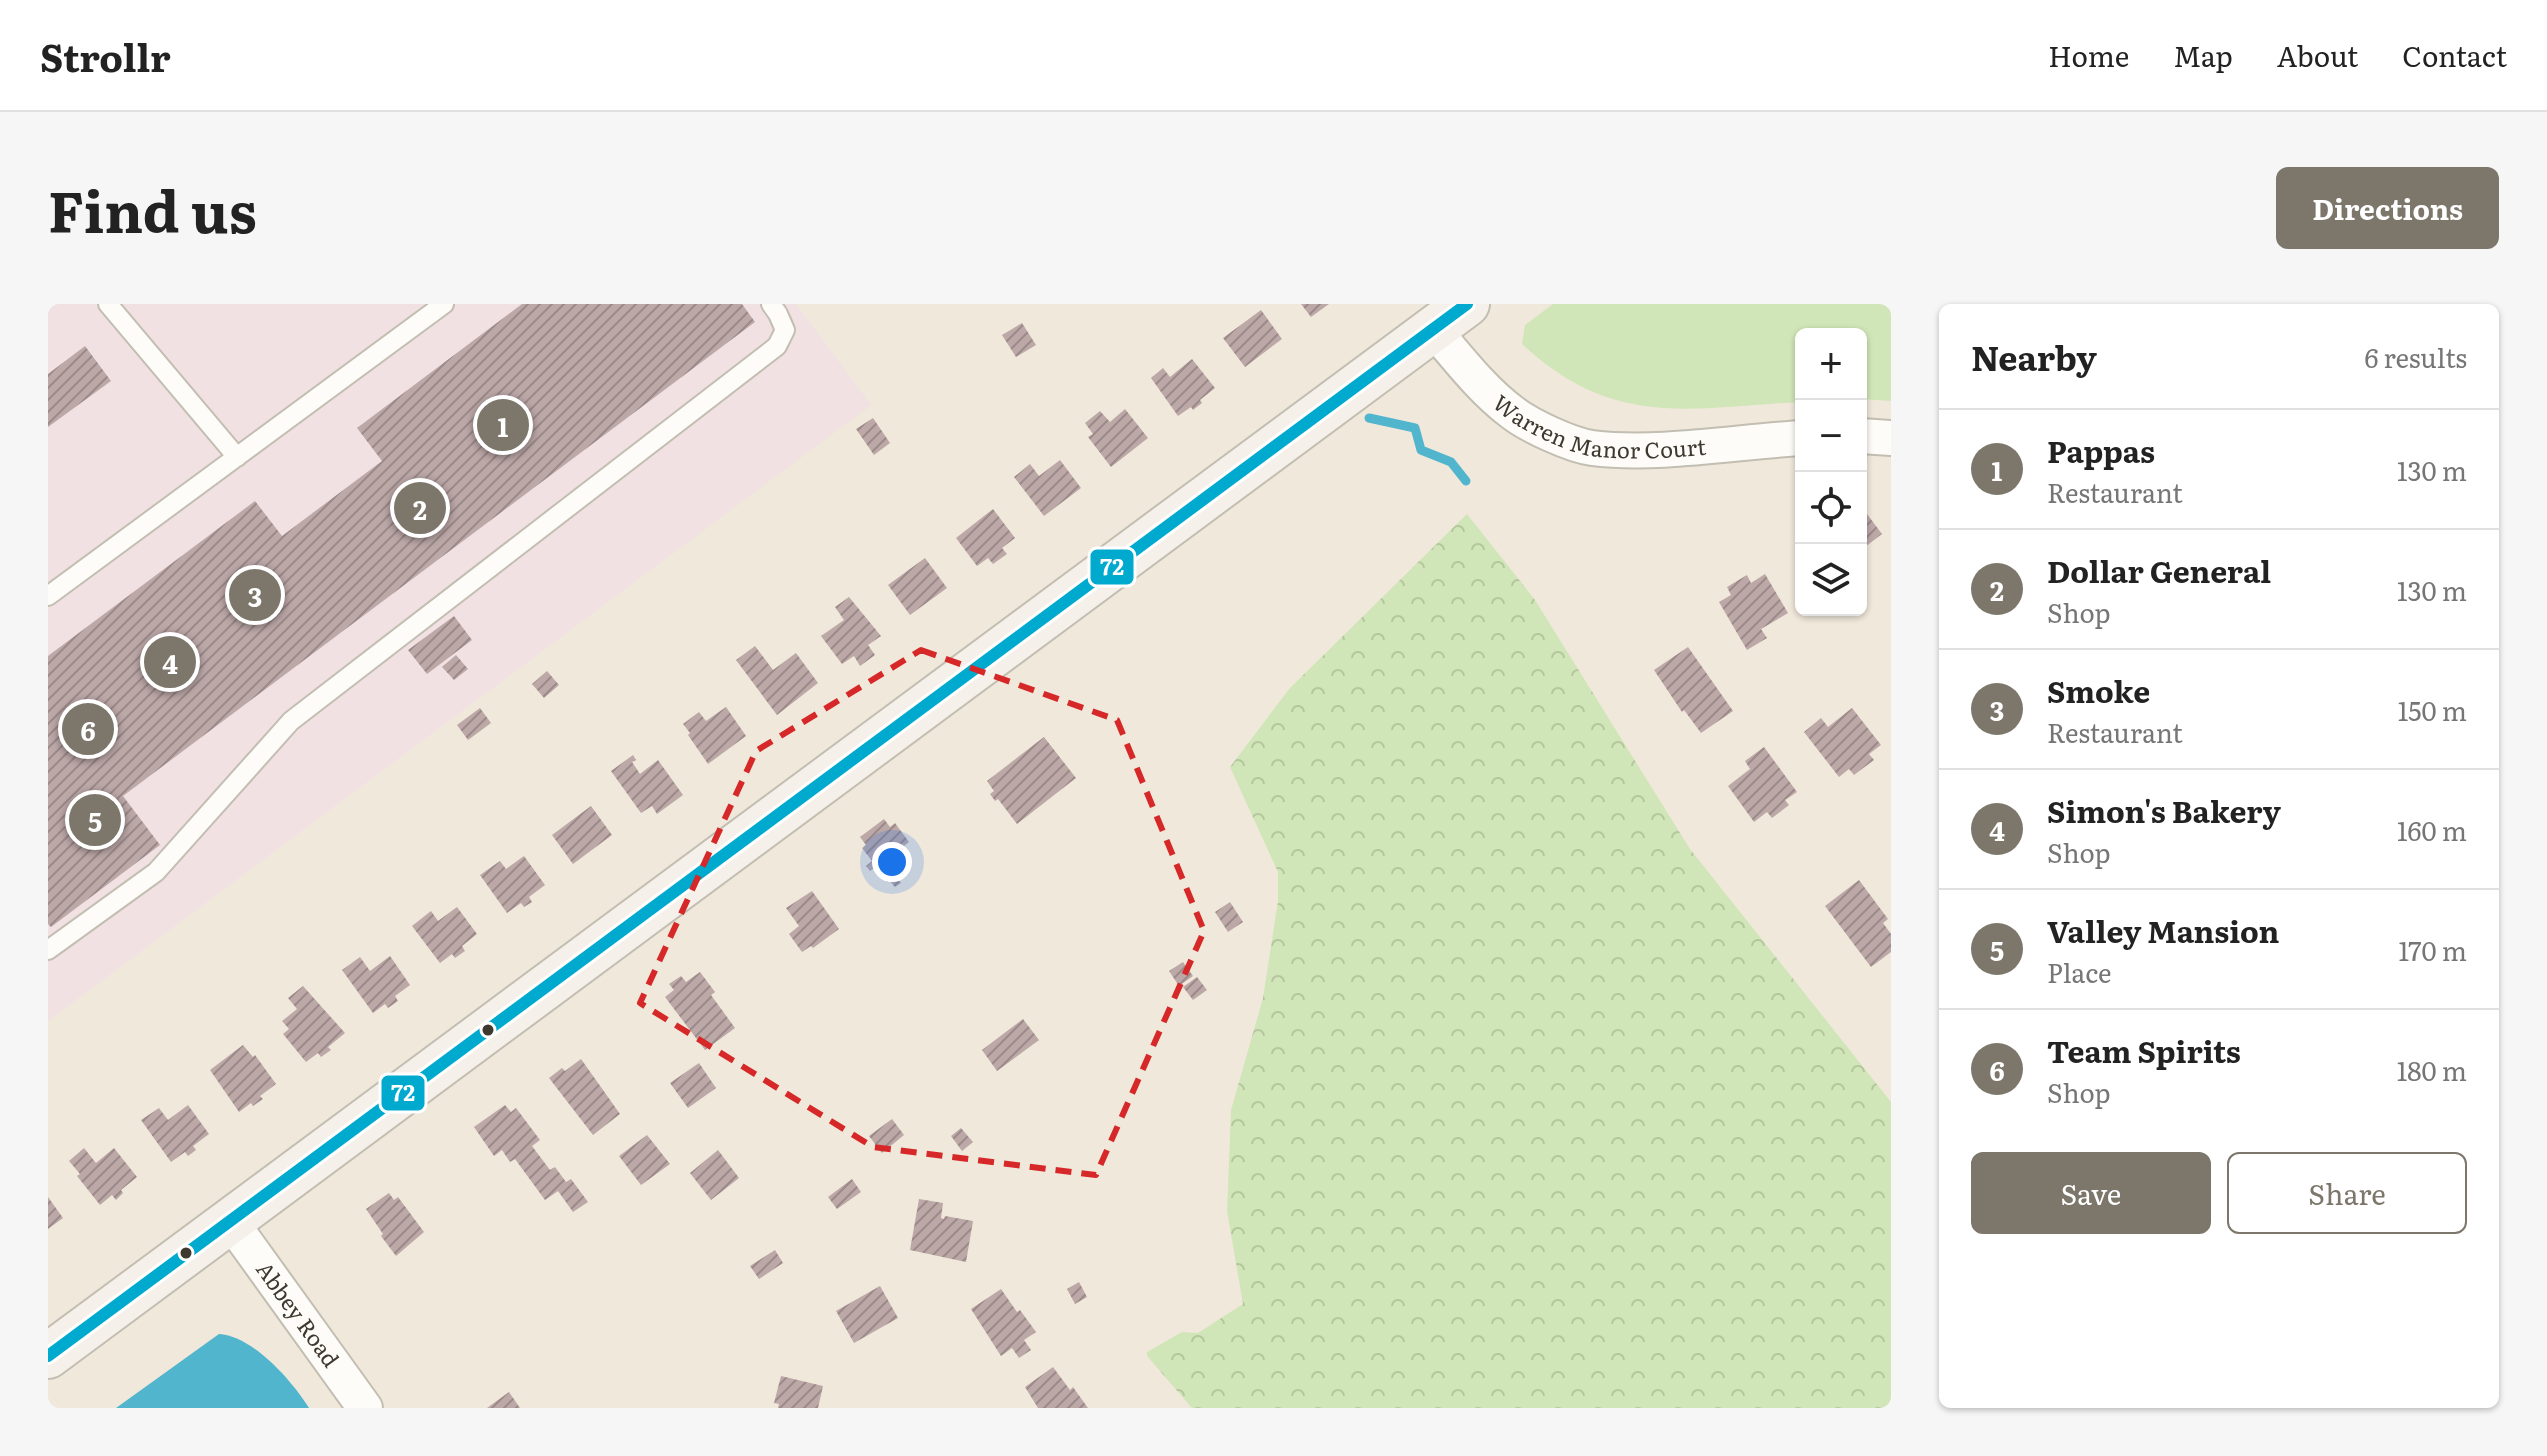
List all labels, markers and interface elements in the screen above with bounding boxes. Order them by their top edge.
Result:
text: Strollr [40,27,171,84]
text: Home [2048,34,2129,76]
text: Map [2173,34,2233,76]
text: About [2277,34,2358,76]
text: Contact [2402,34,2507,76]
text: Find us [48,167,257,250]
button: Directions [2276,167,2499,249]
map controls [1795,328,1867,616]
button: + [1795,328,1867,400]
text: Nearby [1971,331,2097,381]
text: 6 results [2364,337,2467,376]
street label: Warren Manor Court [1487,386,1707,465]
pin: 1 [477,395,529,455]
button: − [1795,400,1867,472]
text: Pappas [2047,428,2155,472]
text: 1 [1992,450,2002,489]
text: 130 m [2397,450,2467,489]
button: locate [1795,472,1867,544]
text: Restaurant [2047,472,2183,511]
pin: 2 [394,478,446,538]
button: layers [1795,544,1867,616]
line badge: 72 [1089,548,1135,586]
text: Dollar General [2047,548,2271,592]
text: 72 [1100,549,1124,582]
pin: 3 [229,565,281,625]
text: 2 [1990,570,2004,609]
text: 130 m [2397,570,2467,609]
text: Shop [2047,592,2111,631]
pin: 4 [144,632,196,692]
text: Smoke [2047,668,2150,712]
text: 3 [1990,690,2004,729]
text: 150 m [2398,690,2467,729]
pin: 6 [62,699,114,759]
text: Restaurant [2047,712,2183,751]
text: Simon's Bakery [2047,788,2281,832]
pin: 5 [69,790,121,850]
text: 4 [1989,810,2005,849]
text: 160 m [2397,810,2467,849]
text: Shop [2047,832,2111,871]
your location [872,842,912,882]
text: Valley Mansion [2047,908,2279,952]
text: 5 [1990,930,2004,969]
text: 170 m [2399,930,2467,969]
text: Place [2047,952,2112,991]
unlabelled marker [480,1022,496,1038]
text: Team Spirits [2047,1028,2241,1072]
text: 6 [1989,1050,2005,1089]
text: 180 m [2397,1050,2467,1089]
text: Shop [2047,1072,2111,1111]
line badge: 72 [380,1074,426,1112]
text: 72 [391,1075,415,1108]
button: Save [1971,1152,2211,1234]
button: Share [2227,1152,2467,1234]
unlabelled marker [178,1245,194,1261]
street label: Abbey Road [249,1254,348,1373]

